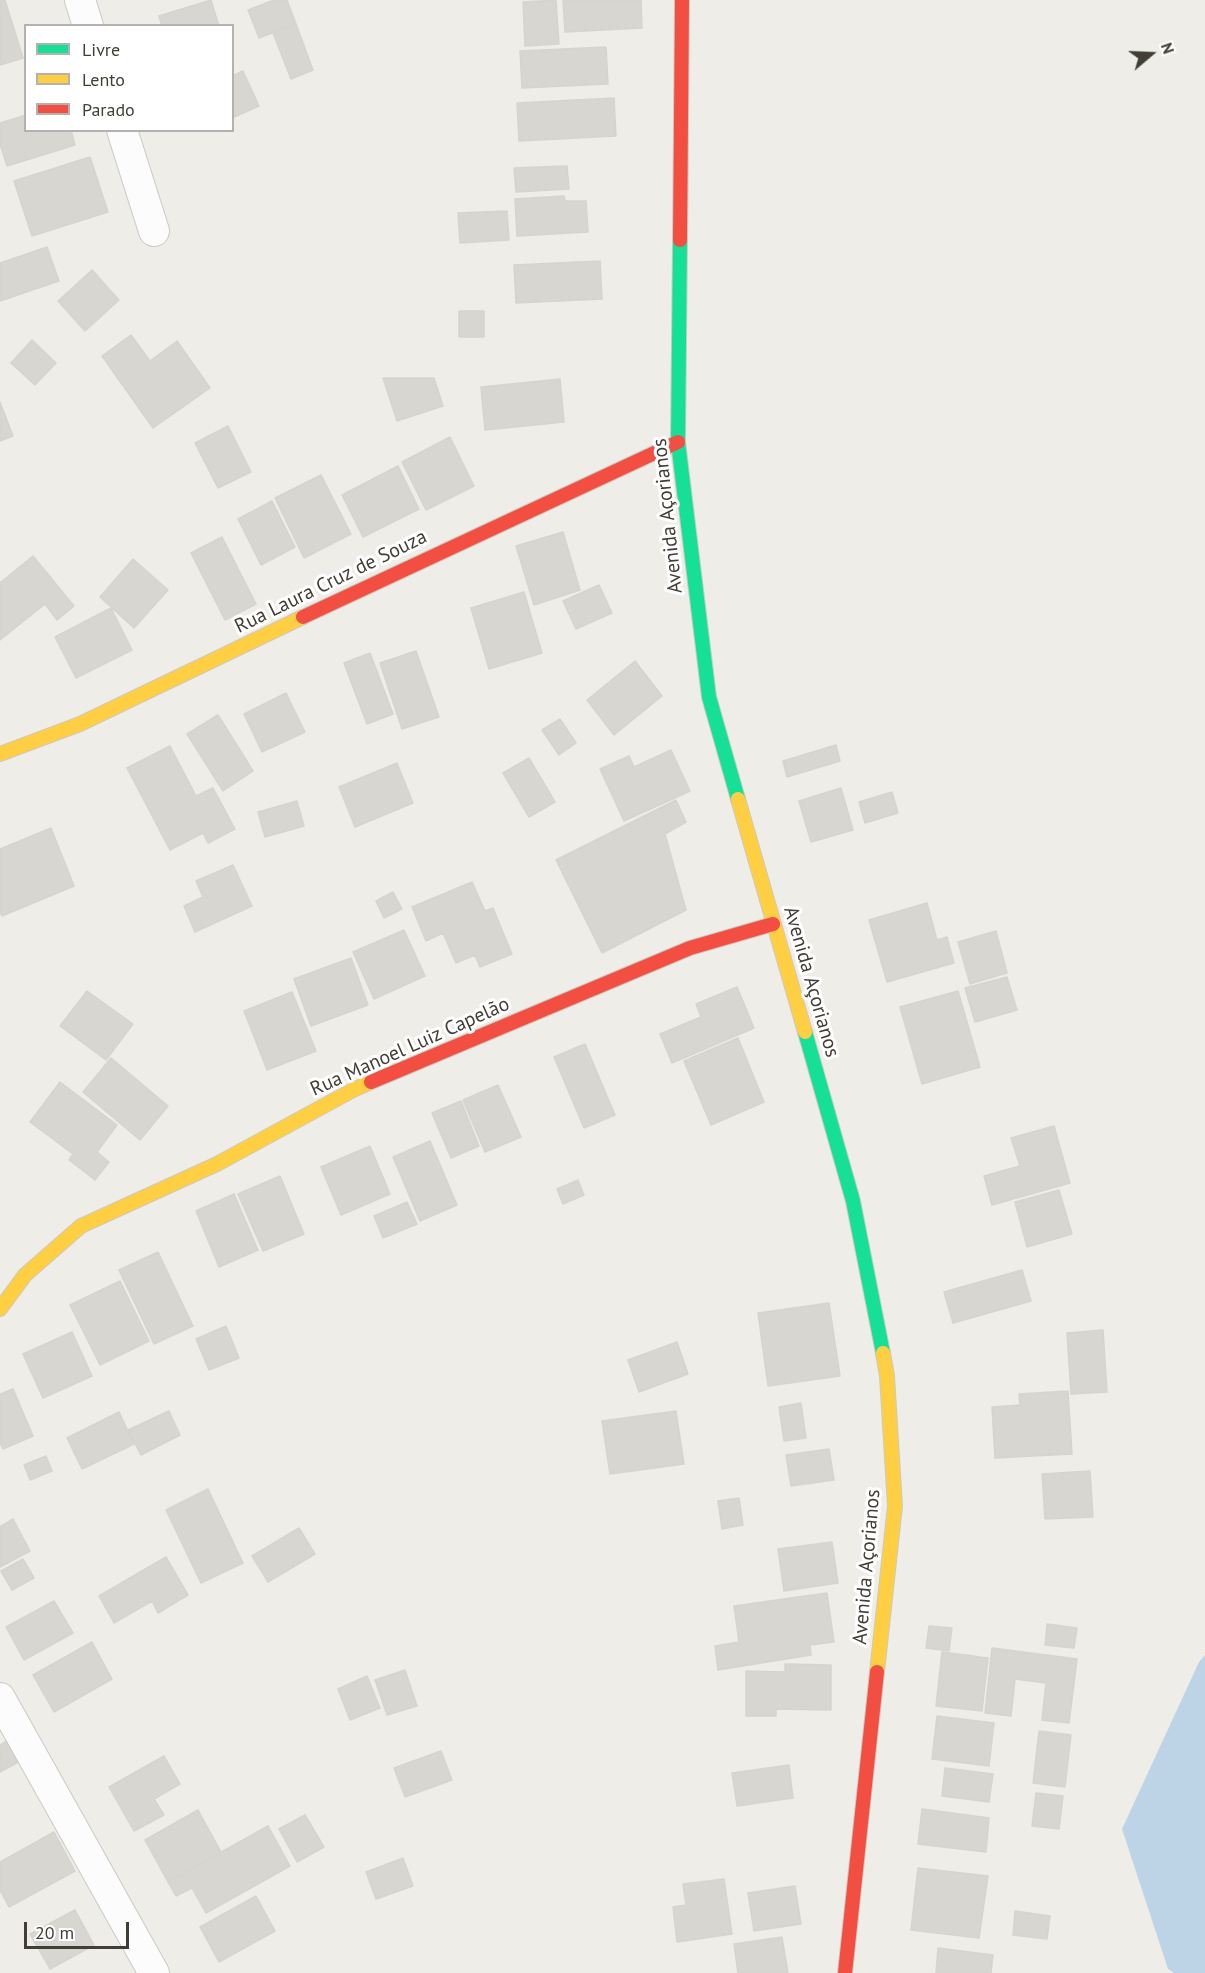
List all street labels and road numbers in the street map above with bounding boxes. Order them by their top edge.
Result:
street label: Avenida Açorianos [648,437,688,595]
street label: Rua Laura Cruz de Souza [231,525,431,639]
street label: Avenida Açorianos [778,904,844,1060]
street label: Rua Manoel Luiz Capelão [307,992,513,1102]
street label: Avenida Açorianos [848,1488,886,1646]

